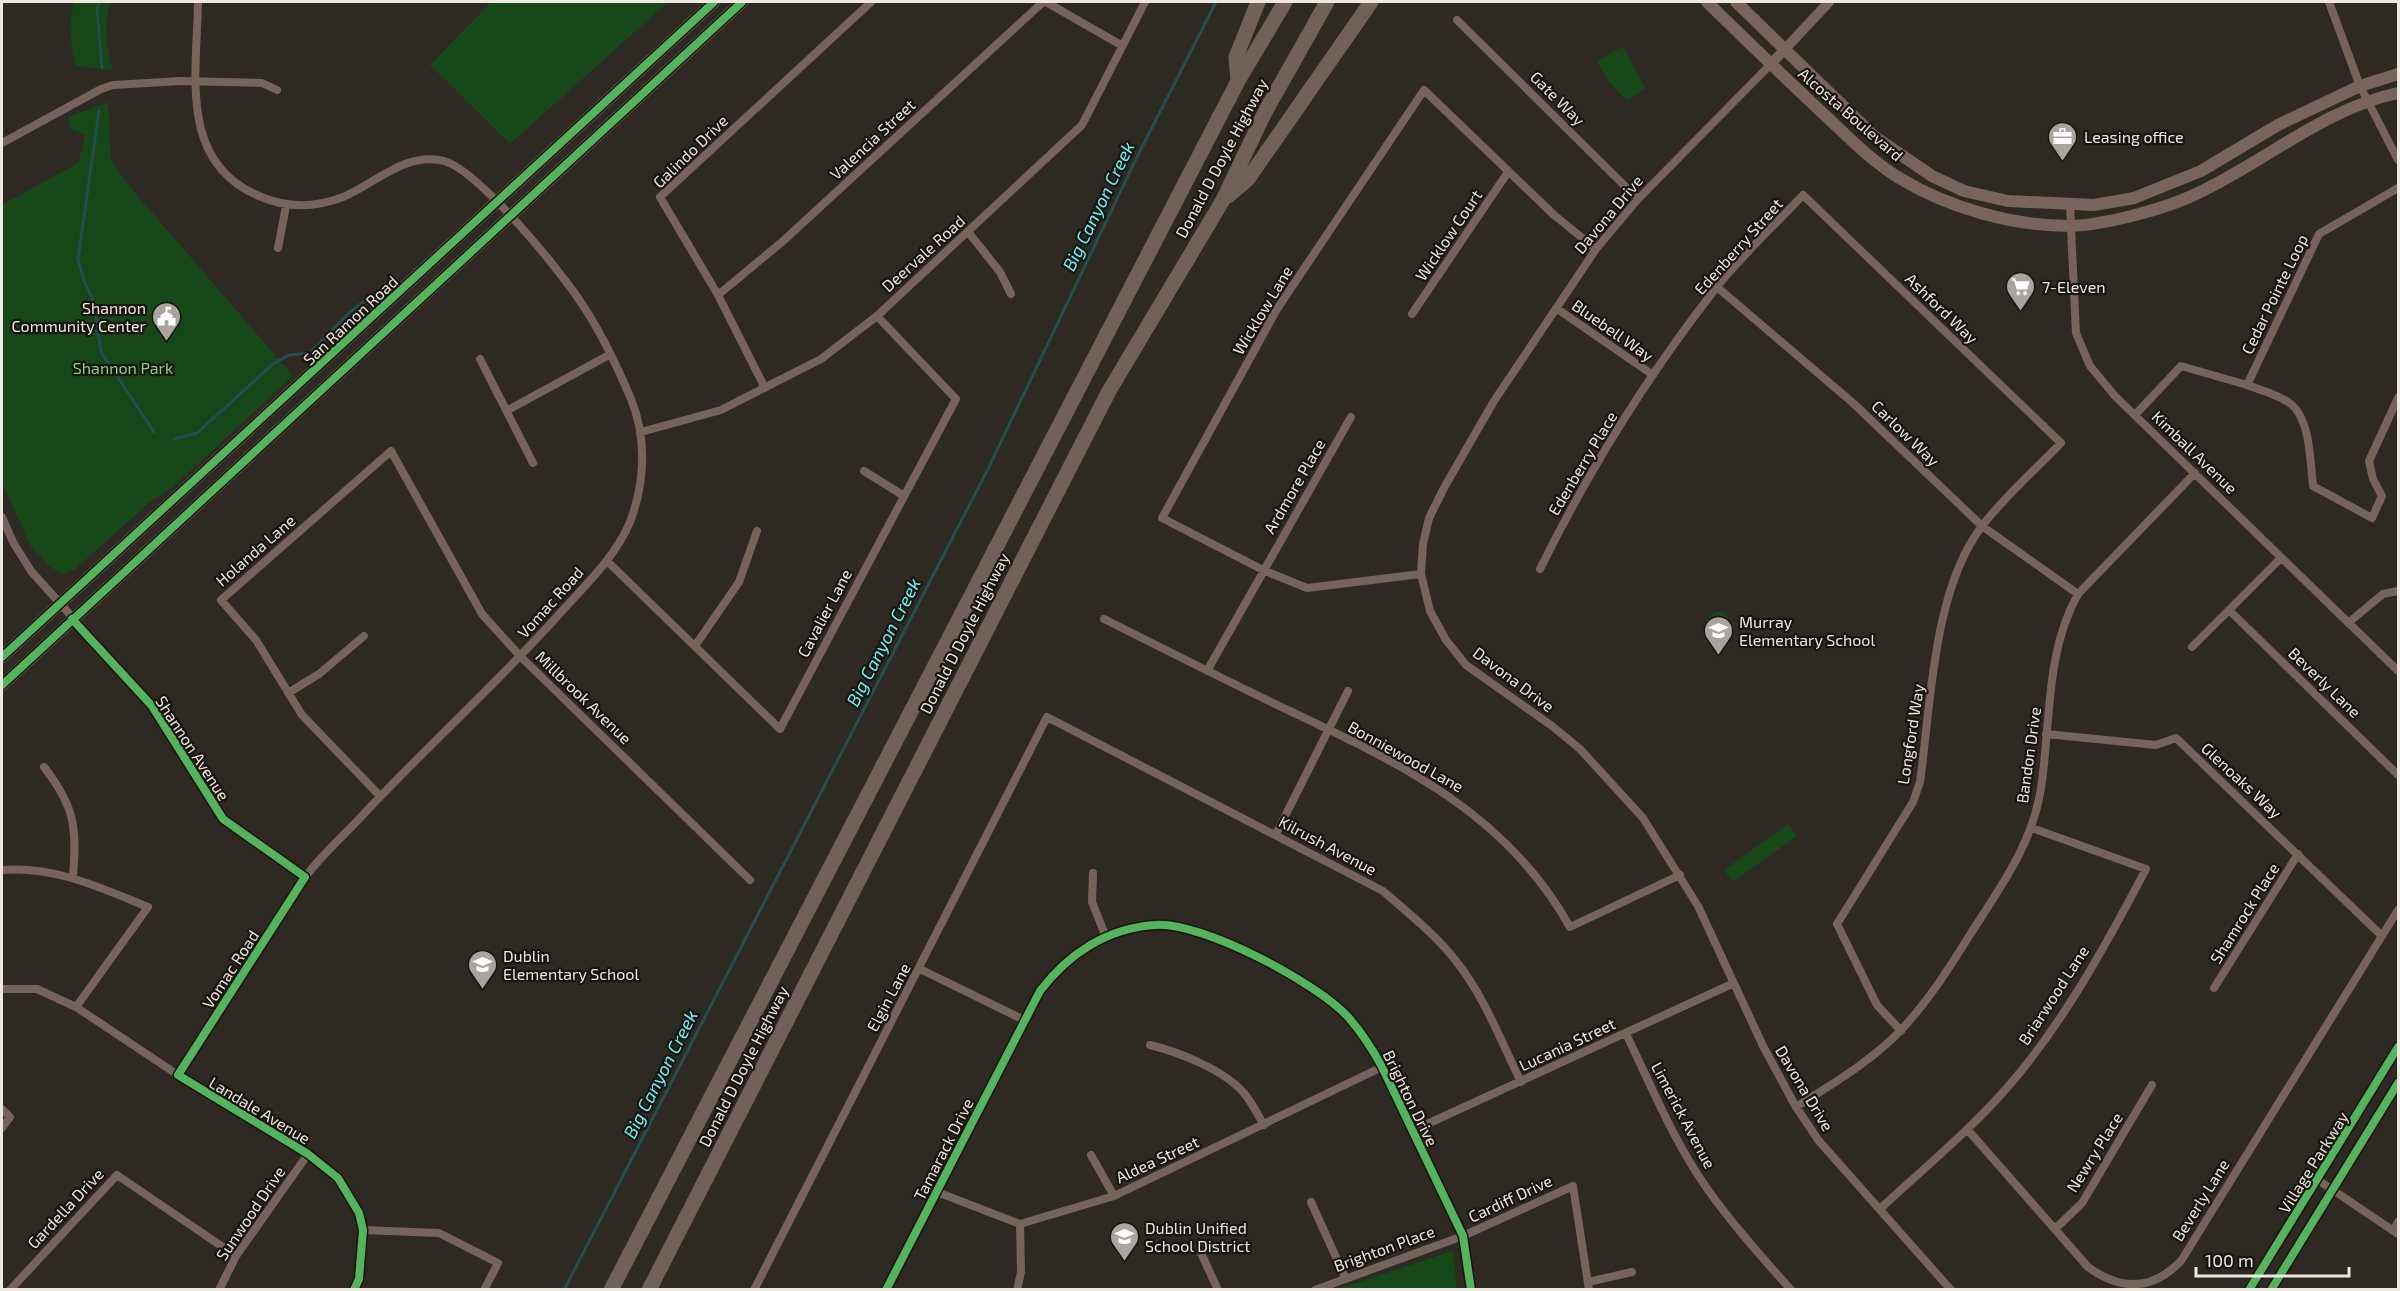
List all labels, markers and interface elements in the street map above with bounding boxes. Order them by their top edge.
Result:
street label: Alcosta Boulevard [1795,63,1907,165]
street label: Gate Way [1527,67,1590,130]
street label: Donald D Doyle Highway [1171,75,1271,241]
street label: Valencia Street [826,95,918,183]
street label: Galindo Drive [649,111,731,191]
office icon: Leasing office [2047,120,2079,162]
place label: Leasing office [2084,127,2184,146]
water label: Big Canyon Creek [1057,138,1139,274]
street label: Davona Drive [1570,171,1646,257]
street label: Wicklow Court [1411,186,1485,284]
street label: Edenberry Street [1690,194,1786,298]
street label: Deervale Road [878,211,968,295]
street label: Cedar Pointe Loop [2237,231,2311,357]
street label: Wicklow Lane [1228,262,1296,358]
street label: Ashford Way [1902,269,1983,348]
supermarket icon: 7-Eleven [2005,270,2037,312]
street label: San Ramon Road [299,271,401,369]
place label: 7-Eleven [2042,277,2106,296]
street label: Bluebell Way [1569,295,1658,365]
place label: Shannon Community Center [11,298,147,335]
public building icon: Shannon Community Center [151,300,183,342]
park label: Shannon Park [73,358,173,377]
street label: Carlow Way [1868,396,1944,470]
street label: Kimball Avenue [2148,407,2242,497]
street label: Edenberry Place [1544,408,1620,518]
street label: Ardmore Place [1259,435,1329,537]
street label: Holanda Lane [211,510,299,590]
street label: Donald D Doyle Highway [915,549,1013,716]
street label: Vomac Road [513,562,587,642]
street label: Cavalier Lane [793,566,855,660]
water label: Big Canyon Creek [841,574,925,710]
place label: Murray Elementary School [1739,612,1875,649]
school or university icon: Murray Elementary School [1702,614,1734,656]
street label: Davona Drive [1470,642,1558,716]
street label: Beverly Lane [2285,643,2365,721]
street label: Millbrook Avenue [532,646,636,748]
street label: Longford Way [1893,682,1927,786]
street label: Shannon Avenue [152,692,234,804]
street label: Bandon Drive [2012,706,2044,804]
street label: Bonniewood Lane [1345,716,1467,796]
street label: Glenoaks Way [2198,738,2286,822]
street label: Kilrush Avenue [1276,811,1380,879]
street label: Shamrock Place [2205,859,2283,967]
street label: Vomac Road [198,926,262,1012]
street label: Briarwood Lane [2014,942,2092,1048]
place label: Dublin Elementary School [503,946,639,983]
school or university icon: Dublin Elementary School [466,948,498,990]
street label: Elgin Lane [862,960,914,1034]
street label: Donald D Doyle Highway [694,982,792,1149]
water label: Big Canyon Creek [618,1006,702,1142]
street label: Lucania Street [1516,1013,1618,1075]
street label: Davona Drive [1772,1042,1838,1134]
street label: Brighton Drive [1380,1047,1442,1149]
street label: Limerick Avenue [1648,1059,1720,1171]
street label: Landale Avenue [206,1072,314,1148]
street label: Tamarack Drive [909,1095,977,1203]
street label: Village Parkway [2274,1107,2352,1216]
street label: Newry Place [2062,1109,2126,1195]
street label: Aldea Street [1113,1132,1201,1186]
street label: Beverly Lane [2167,1156,2233,1244]
street label: Sunwood Drive [212,1162,288,1264]
street label: Gardella Drive [23,1164,107,1252]
street label: Cardiff Drive [1465,1170,1555,1226]
place label: Dublin Unified School District [1145,1218,1250,1255]
school or university icon: Dublin Unified School District [1108,1220,1140,1262]
street label: Brighton Place [1331,1221,1437,1275]
scale bar [2196,1240,2349,1278]
text: 100 m [2205,1249,2254,1271]

